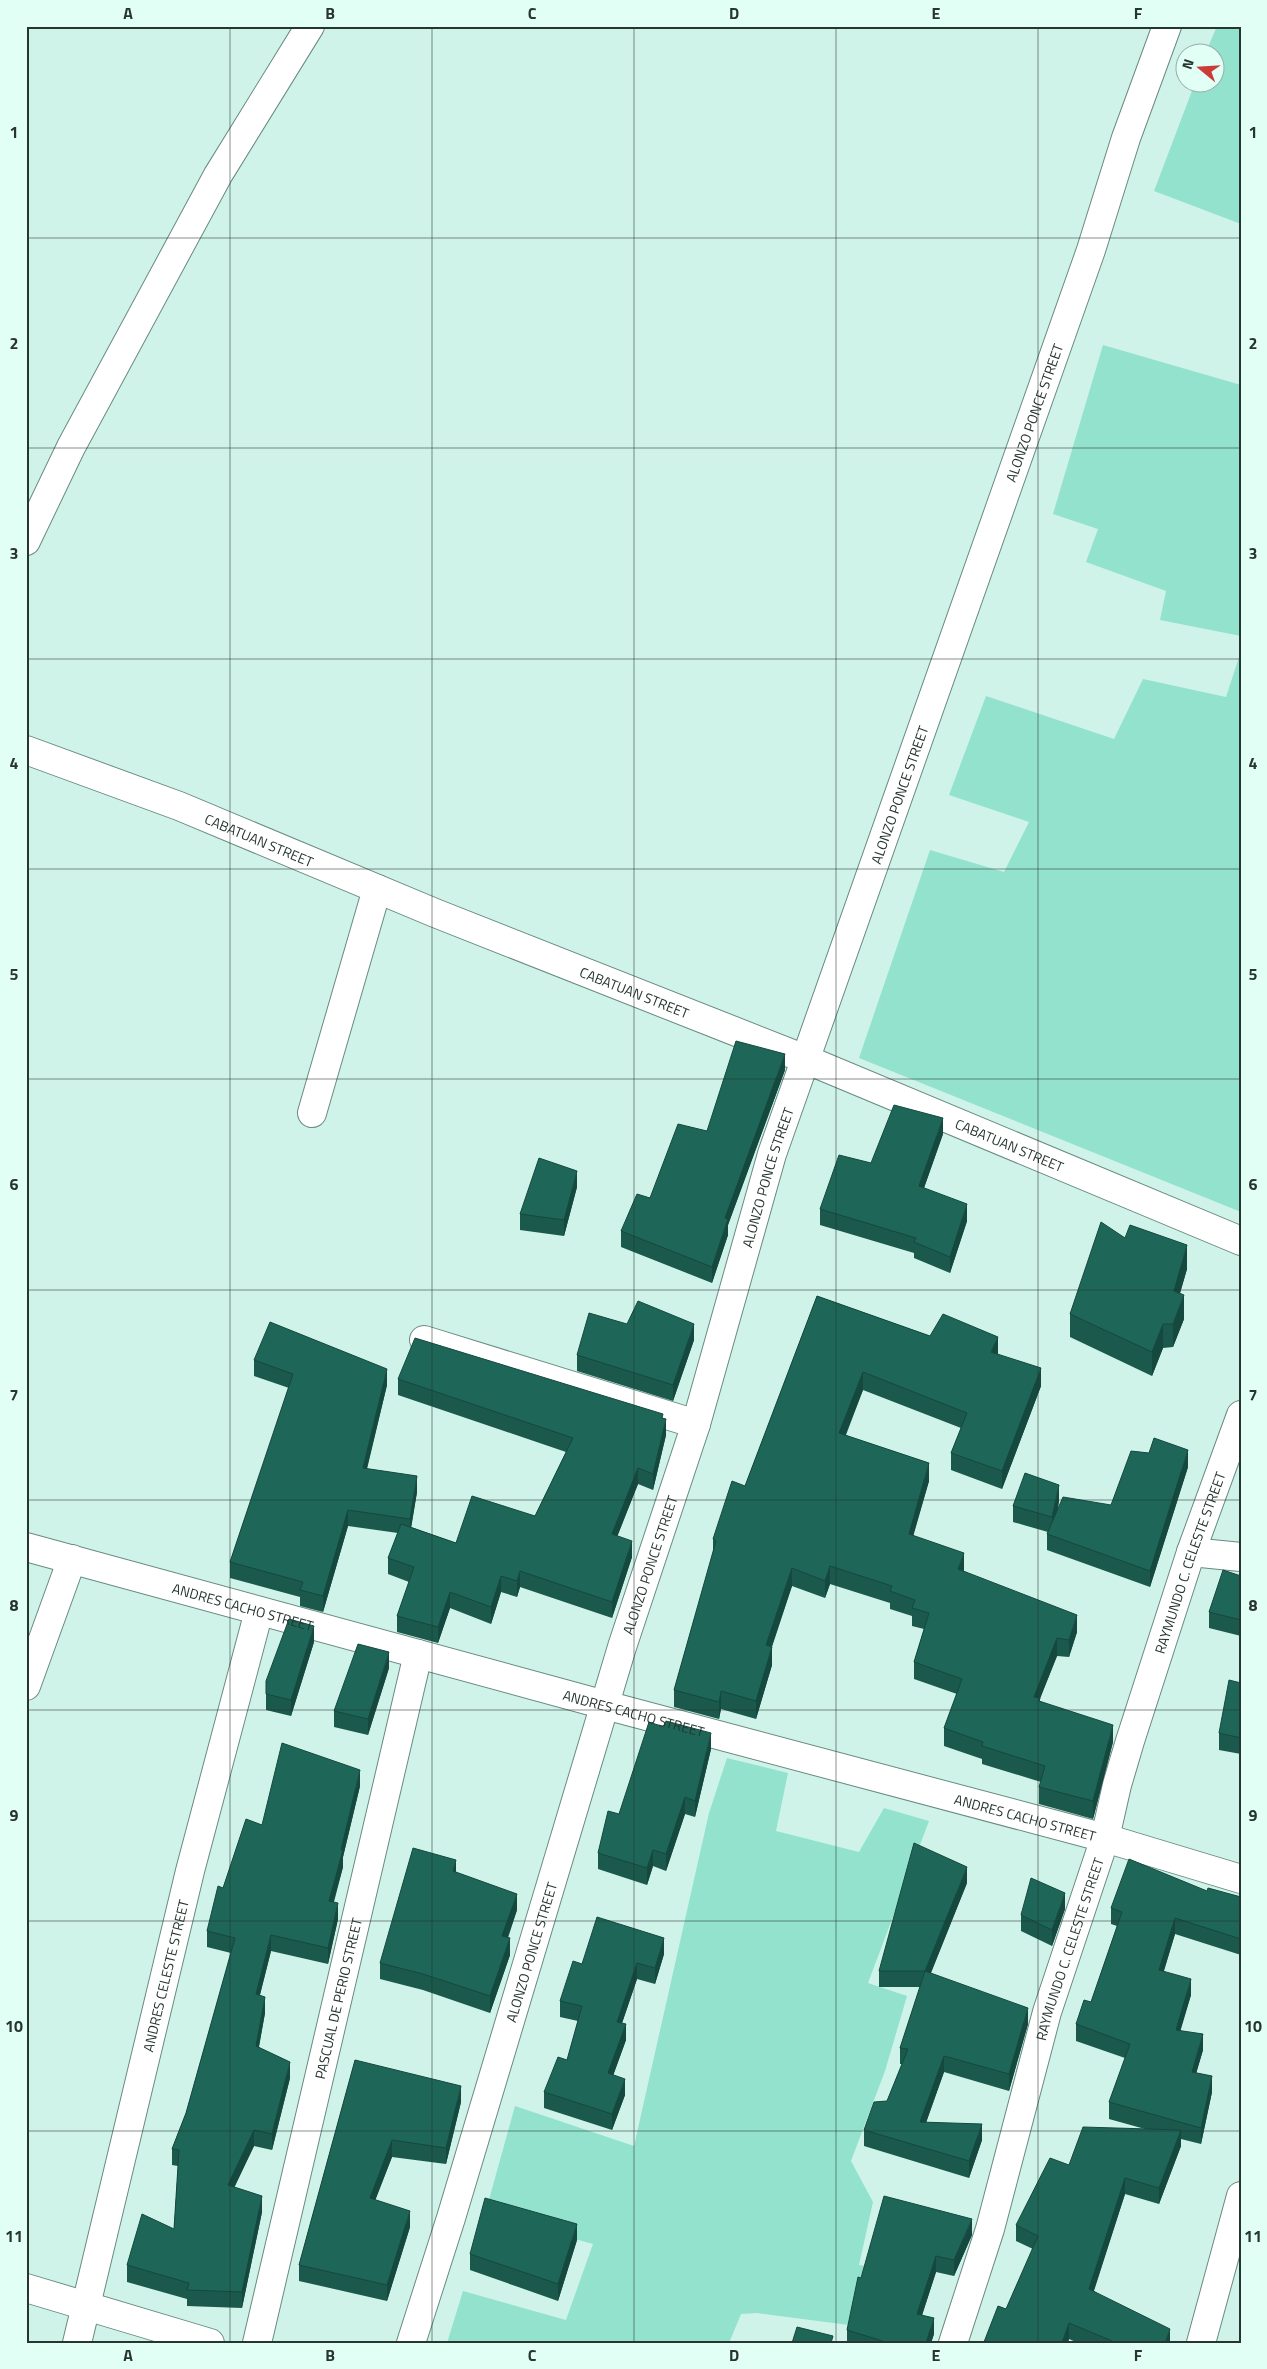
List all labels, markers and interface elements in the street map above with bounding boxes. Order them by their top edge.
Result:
text: A [123,1,133,25]
text: B [325,1,335,25]
text: C [528,1,537,25]
text: D [729,1,739,25]
text: E [932,1,941,25]
text: F [1134,1,1143,25]
north arrow [1174,42,1224,92]
text: N [1176,56,1199,72]
text: 1 [10,120,18,144]
text: 1 [1249,120,1257,144]
text: 2 [10,331,18,355]
text: 2 [1249,331,1257,355]
street label: ALONZO PONCE STREET [1000,340,1068,485]
text: 3 [10,541,18,565]
text: 3 [1249,541,1257,565]
street label: ALONZO PONCE STREET [865,722,933,866]
text: 4 [10,751,19,775]
text: 4 [1249,751,1258,775]
street label: CABATUAN STREET [202,808,317,872]
street label: CABATUAN STREET [577,961,693,1023]
text: 5 [10,962,19,986]
text: 5 [1249,962,1258,986]
street label: ALONZO PONCE STREET [736,1104,798,1250]
street label: CABATUAN STREET [952,1112,1068,1177]
text: 6 [10,1172,19,1196]
text: 6 [1249,1172,1258,1196]
text: 7 [10,1383,18,1407]
text: 7 [1249,1383,1257,1407]
street label: RAYMUNDO C. CELESTE STREET [1148,1468,1230,1656]
street label: ALONZO PONCE STREET [616,1492,682,1637]
street label: ANDRES CACHO STREET [170,1577,317,1636]
text: 8 [10,1593,19,1617]
text: 8 [1249,1593,1258,1617]
street label: ANDRES CACHO STREET [561,1684,707,1742]
street label: ANDRES CACHO STREET [952,1788,1099,1846]
text: 9 [10,1803,19,1827]
text: 9 [1249,1803,1258,1827]
street label: RAYMUNDO C. CELESTE STREET [1030,1854,1109,2043]
street label: ALONZO PONCE STREET [500,1879,562,2025]
street label: ANDRES CELESTE STREET [137,1897,194,2054]
street label: PASCUAL DE PERIO STREET [309,1915,367,2081]
text: 10 [5,2014,23,2038]
text: 10 [1244,2014,1262,2038]
text: 11 [5,2224,23,2248]
text: 11 [1244,2224,1262,2248]
text: A [123,2343,133,2367]
text: B [325,2343,335,2367]
text: C [528,2343,537,2367]
text: D [729,2343,739,2367]
text: E [932,2343,941,2367]
text: F [1134,2343,1143,2367]

